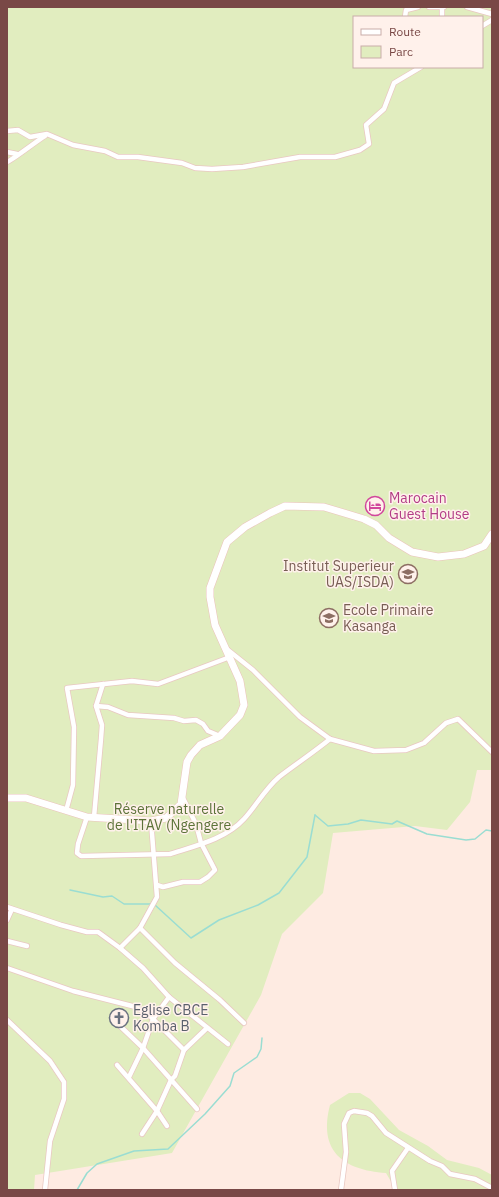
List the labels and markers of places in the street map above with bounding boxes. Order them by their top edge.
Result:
place label: Marocain Guest House [389,489,470,523]
hotel icon: Marocain Guest House [364,495,386,517]
place label: Institut Superieur UAS/ISDA) [283,557,394,591]
school or university icon: Institut Superieur UAS/ISDA) [397,563,419,585]
place label: Ecole Primaire Kasanga [343,601,434,635]
school or university icon: Ecole Primaire Kasanga [318,607,340,629]
place label: Eglise CBCE Komba B [133,1001,208,1035]
church icon: Eglise CBCE Komba B [108,1007,130,1029]

